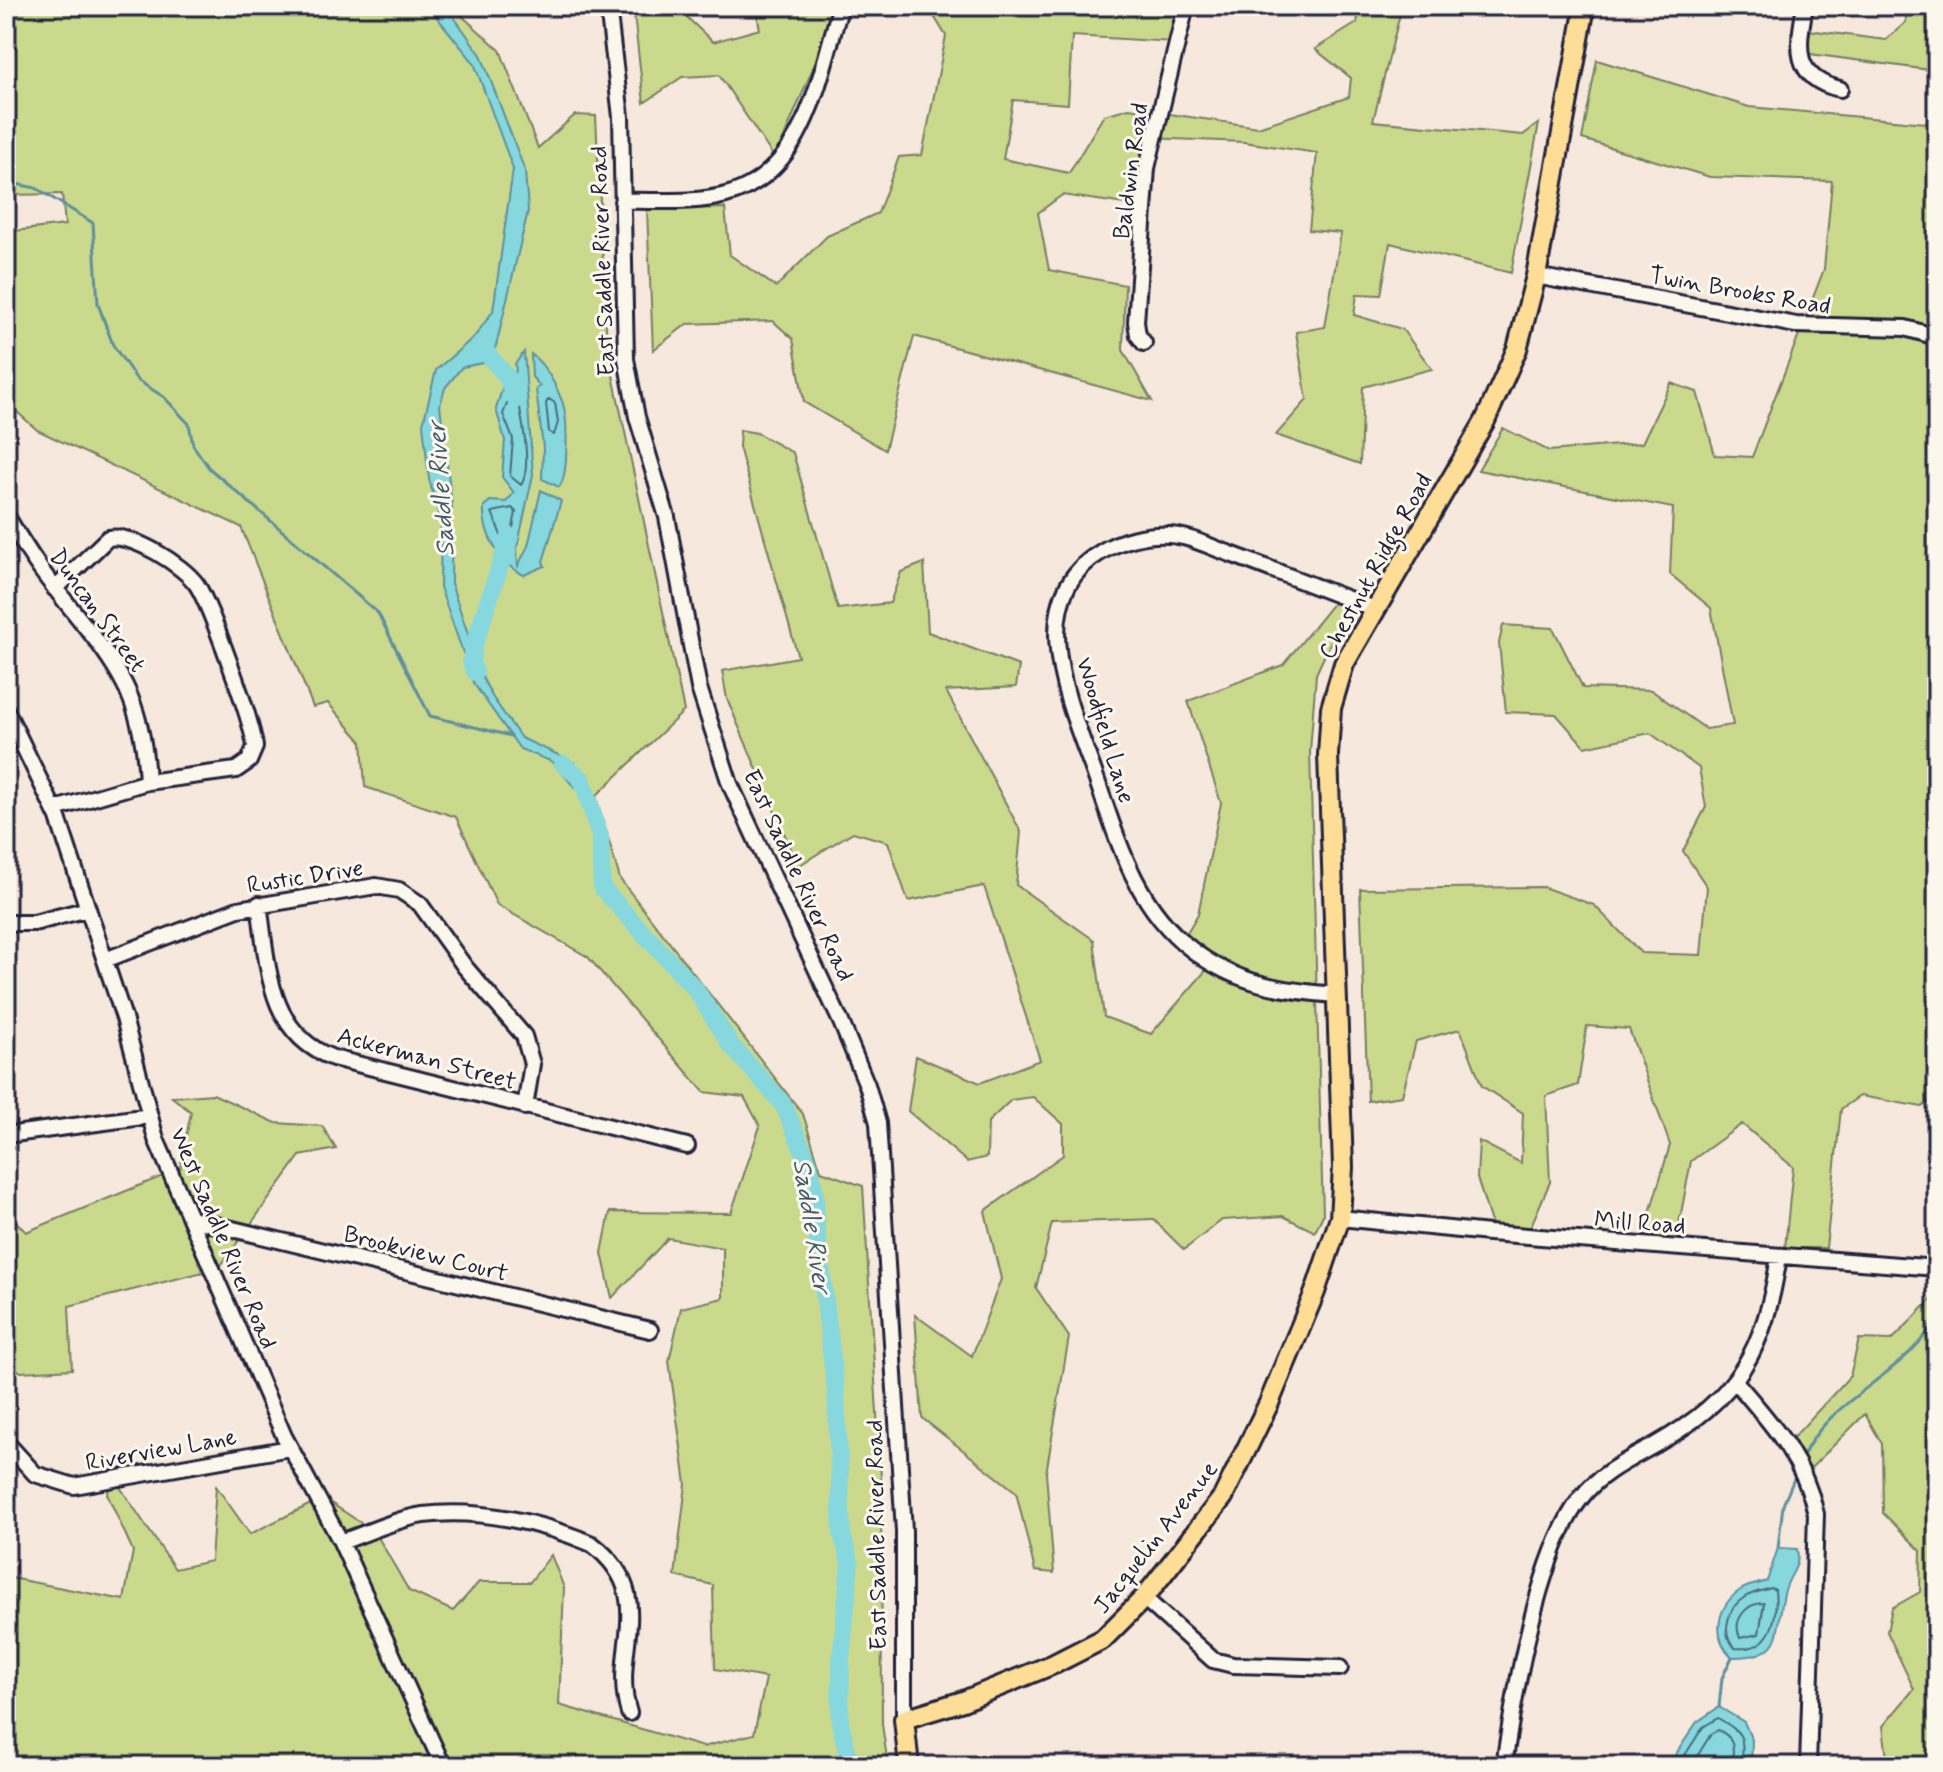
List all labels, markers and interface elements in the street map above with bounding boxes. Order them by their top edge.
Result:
street label: Baldwin Road [1107,101,1156,241]
street label: East Saddle River Road [584,145,623,377]
street label: Twin Brooks Road [1647,260,1833,323]
water label: Saddle River [420,417,464,558]
street label: Chestnut Ridge Road [1312,468,1443,667]
street label: Duncan Street [41,543,152,679]
street label: Woodfield Lane [1068,654,1141,807]
street label: East Saddle River Road [735,765,860,987]
street label: Rustic Drive [245,853,366,902]
street label: Ackerman Street [334,1021,520,1098]
street label: West Saddle River Road [162,1123,283,1354]
water label: Saddle River [784,1157,839,1299]
street label: Mill Road [1593,1205,1687,1242]
street label: Brookview Court [340,1219,511,1290]
street label: East Saddle River Road [860,1419,895,1651]
street label: Riverview Lane [83,1422,239,1479]
street label: Jacquelin Avenue [1087,1455,1226,1621]

